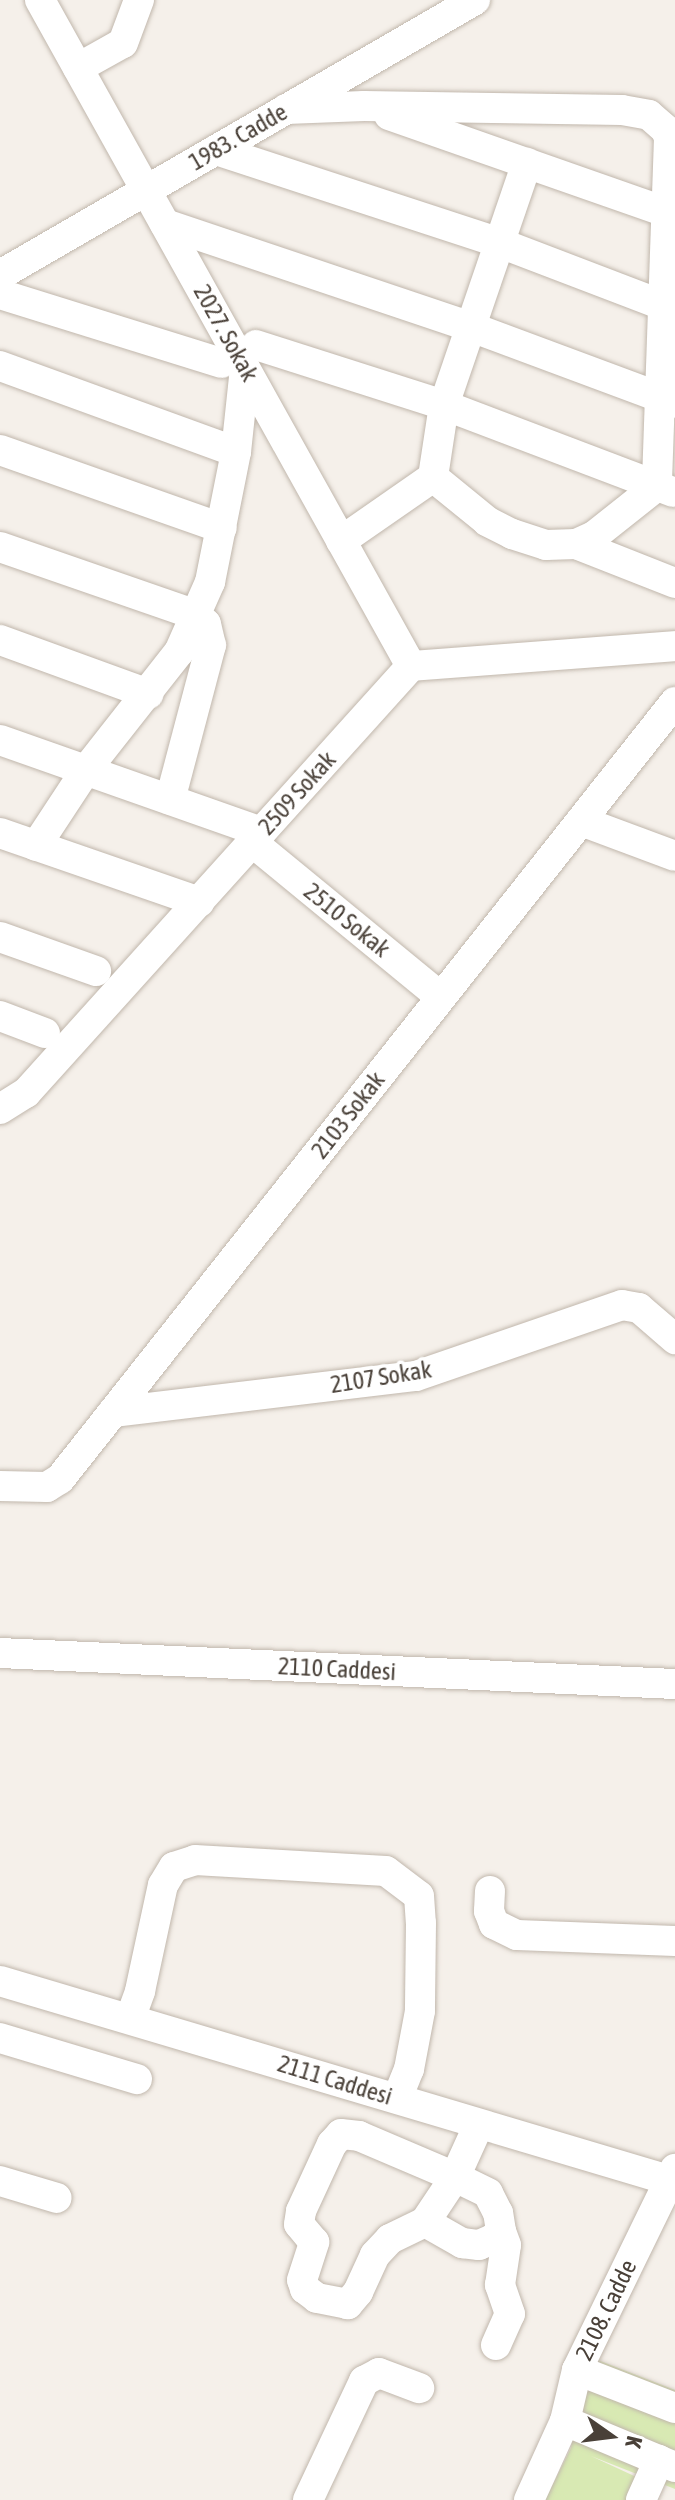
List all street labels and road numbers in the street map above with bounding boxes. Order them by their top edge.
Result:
street label: 1983. Cadde [184,97,292,177]
street label: 2027. Sokak [188,280,264,386]
street label: 2509 Sokak [252,745,342,841]
street label: 2510 Sokak [298,877,396,963]
street label: 2103 Sokak [305,1066,391,1164]
street label: 2107 Sokak [328,1355,434,1399]
street label: 2110 Caddesi [277,1652,397,1686]
street label: 2111 Caddesi [274,2049,396,2111]
street label: 2108. Cadde [569,2255,643,2365]

